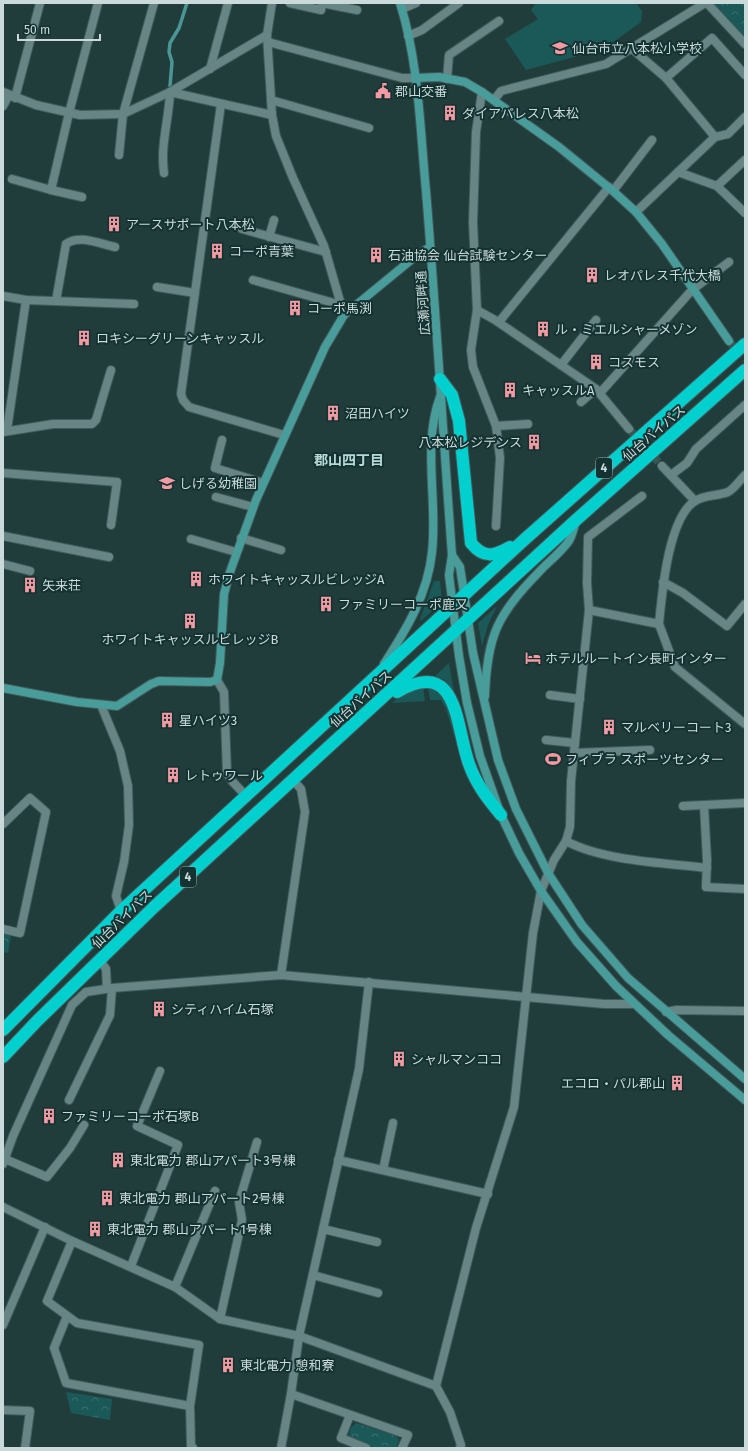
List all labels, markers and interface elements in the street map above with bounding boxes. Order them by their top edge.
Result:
scale bar [18,16,100,42]
text: 50 m [24,23,50,37]
school or university icon: 仙台市立八本松小学校 [551,39,569,57]
place label: 仙台市立八本松小学校 [572,41,702,56]
public building icon: 郡山交番 [374,82,392,100]
place label: 郡山交番 [395,84,447,99]
building icon: ダイアパレス八本松 [441,104,459,122]
place label: ダイアパレス八本松 [462,106,579,121]
building icon: アースサポート八本松 [105,215,123,233]
place label: アースサポート八本松 [126,217,255,232]
building icon: コーポ青葉 [208,242,226,260]
place label: コーポ青葉 [229,244,294,259]
building icon: 石油協会 仙台試験センター [367,246,385,264]
place label: 石油協会 仙台試験センター [388,248,547,263]
building icon: レオパレス千代大橋 [583,266,601,284]
place label: レオパレス千代大橋 [604,268,721,283]
street label: 広瀬河畔通 [413,270,433,336]
building icon: コーポ馬渕 [286,299,304,317]
place label: コーポ馬渕 [307,301,372,316]
building icon: ル・ミエルシャーメゾン [534,320,552,338]
place label: ル・ミエルシャーメゾン [555,322,697,337]
building icon: ロキシーグリーンキャッスル [75,329,93,347]
place label: ロキシーグリーンキャッスル [96,331,264,346]
building icon: コスモス [587,353,605,371]
place label: コスモス [608,355,660,370]
building icon: キャッスルA [501,381,519,399]
place label: キャッスルA [522,383,595,398]
street label: 仙台バイパス [620,402,688,464]
building icon: 沼田ハイツ [324,404,342,422]
place label: 沼田ハイツ [345,406,410,421]
building icon: 八本松レジデンス [525,433,543,451]
place label: 八本松レジデンス [418,435,522,450]
district label: 郡山四丁目 [314,452,384,469]
road number: 4 [596,458,612,478]
school or university icon: しげる幼稚園 [158,474,176,492]
place label: しげる幼稚園 [179,476,257,491]
building icon: ホワイトキャッスルビレッジA [187,570,205,588]
place label: ホワイトキャッスルビレッジA [208,572,385,587]
building icon: 矢来荘 [21,576,39,594]
place label: 矢来荘 [42,578,81,593]
building icon: ファミリーコーポ鹿又 [317,595,335,613]
place label: ファミリーコーポ鹿又 [338,597,468,612]
building icon: ホワイトキャッスルビレッジB [181,612,199,630]
place label: ホワイトキャッスルビレッジB [102,632,279,647]
hotel icon: ホテルルートイン長町インター [524,649,542,667]
place label: ホテルルートイン長町インター [545,651,727,666]
street label: 仙台バイパス [327,667,395,731]
building icon: 星ハイツ3 [158,711,176,729]
place label: 星ハイツ3 [179,713,237,728]
building icon: マルベリーコート3 [600,718,618,736]
place label: マルベリーコート3 [621,720,732,735]
sports icon: フィブラ スポーツセンター [544,750,562,768]
place label: フィブラ スポーツセンター [565,752,724,767]
building icon: レトゥワール [164,766,182,784]
place label: レトゥワール [185,768,263,783]
road number: 4 [180,867,196,887]
street label: 仙台バイパス [89,887,155,951]
building icon: シティハイム石塚 [150,1000,168,1018]
place label: シティハイム石塚 [171,1002,274,1017]
building icon: シャルマンココ [390,1050,408,1068]
place label: シャルマンココ [411,1052,502,1067]
building icon: エコロ・パル郡山 [668,1074,686,1092]
place label: エコロ・パル郡山 [561,1076,665,1091]
building icon: ファミリーコーポ石塚B [40,1107,58,1125]
place label: ファミリーコーポ石塚B [61,1109,199,1124]
building icon: 東北電力 郡山アパート3号棟 [109,1151,127,1169]
place label: 東北電力 郡山アパート3号棟 [130,1153,296,1168]
building icon: 東北電力 郡山アパート2号棟 [98,1189,116,1207]
place label: 東北電力 郡山アパート2号棟 [119,1191,285,1206]
building icon: 東北電力 郡山アパート1号棟 [86,1220,104,1238]
place label: 東北電力 郡山アパート1号棟 [107,1222,272,1237]
building icon: 東北電力 憩和寮 [219,1356,237,1374]
place label: 東北電力 憩和寮 [240,1358,334,1373]

